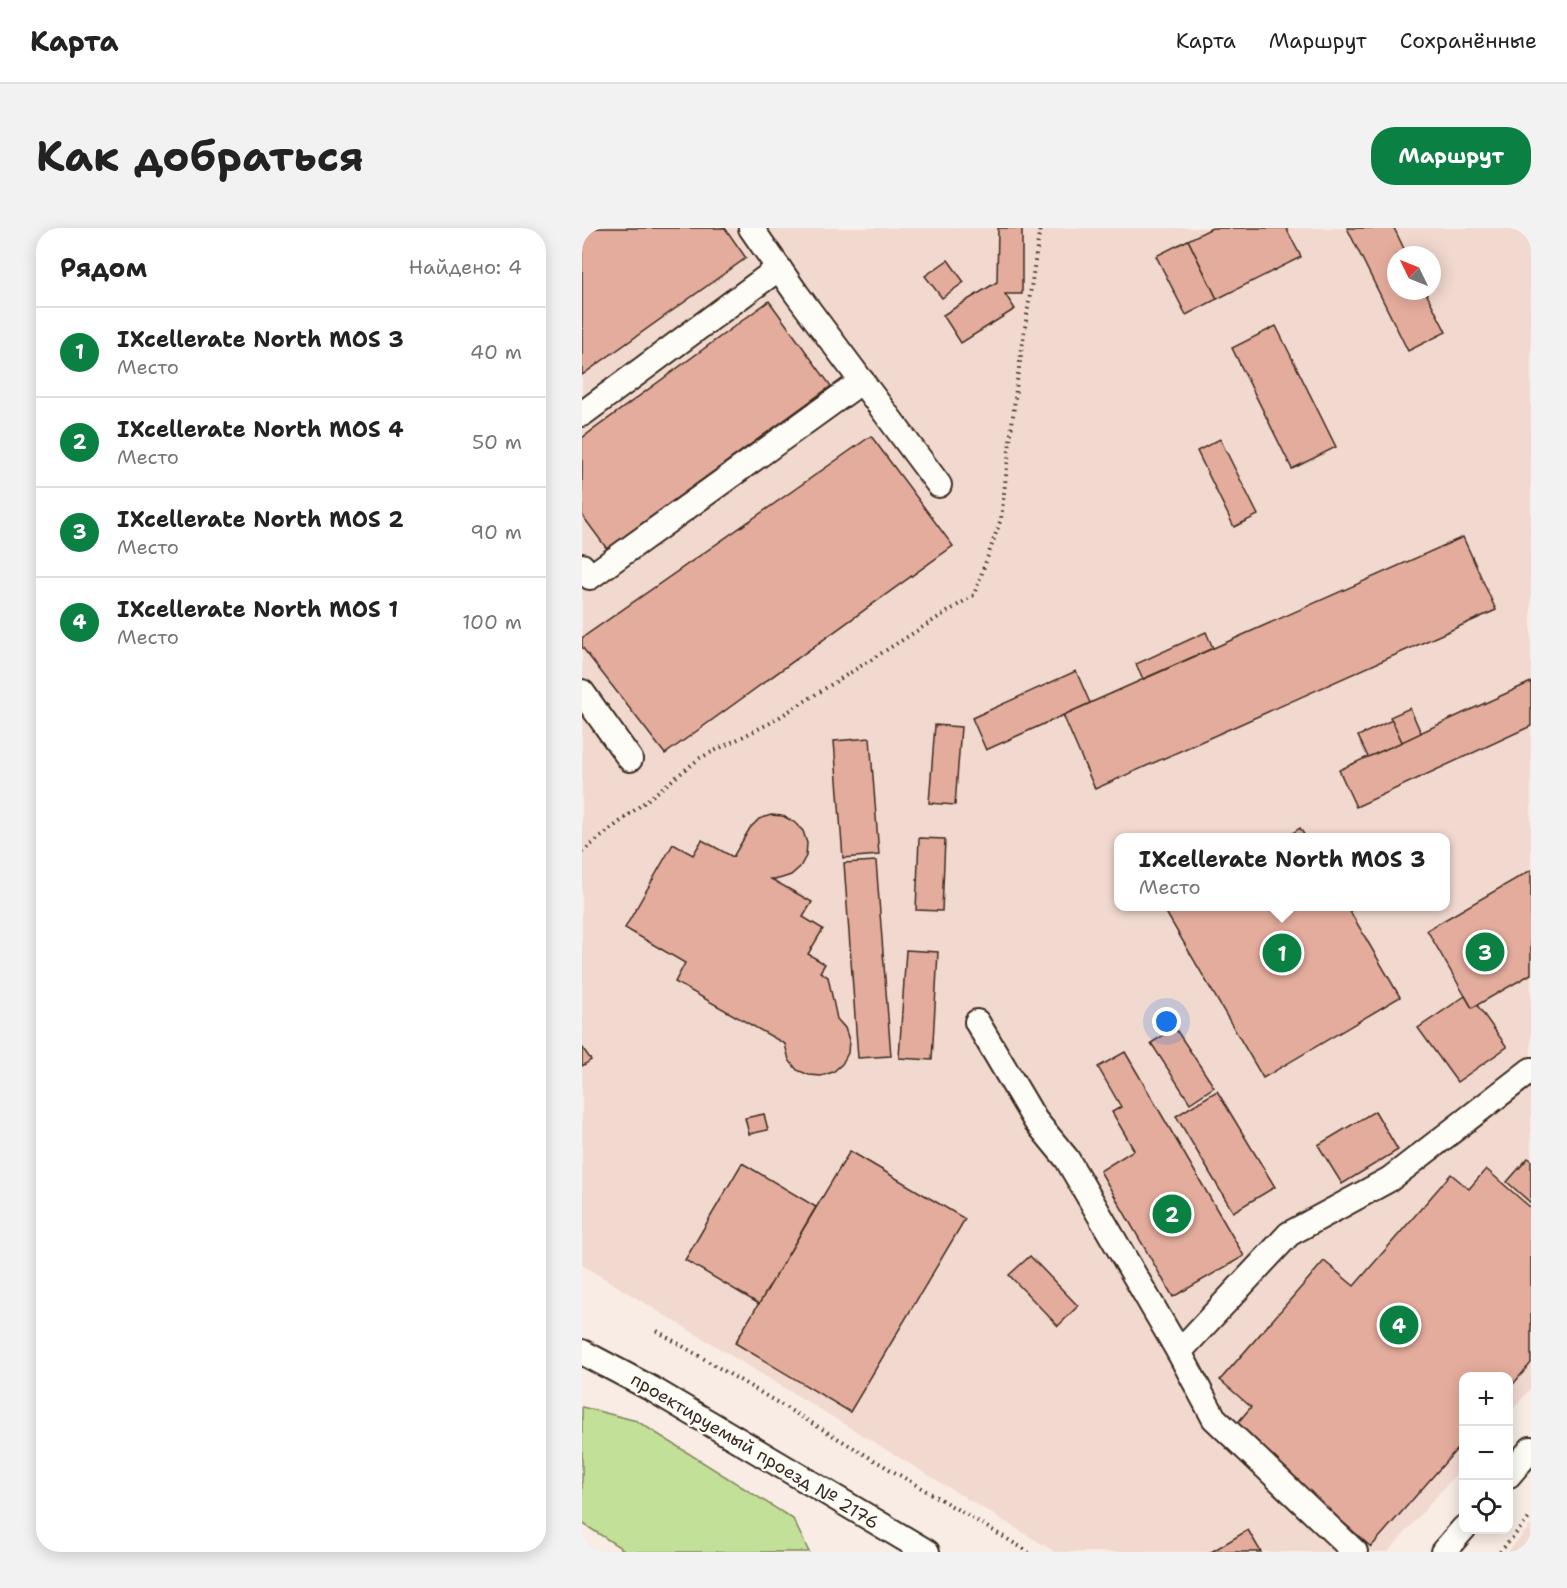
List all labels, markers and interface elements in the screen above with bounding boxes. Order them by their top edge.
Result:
text: Карта [30,22,119,60]
text: Карта [1176,27,1236,55]
text: Маршрут [1269,27,1367,55]
text: Сохранённые [1400,27,1537,55]
button: Маршрут [1371,127,1531,185]
text: Как добраться [36,128,364,184]
north arrow [1387,246,1441,300]
text: Рядом [60,250,147,285]
text: Найдено: 4 [409,254,522,280]
text: IXcellerate North MOS 3 [117,325,404,354]
text: 1 [75,339,84,365]
text: 40 m [470,339,522,365]
text: Место [117,354,179,380]
text: IXcellerate North MOS 4 [117,415,404,444]
text: 2 [73,429,87,455]
text: 50 m [472,429,522,455]
text: Место [117,444,179,470]
text: IXcellerate North MOS 2 [117,505,404,534]
text: 3 [73,519,87,545]
text: 90 m [470,519,522,545]
text: Место [117,534,179,560]
text: IXcellerate North MOS 1 [117,595,398,624]
text: 4 [73,609,87,635]
text: 100 m [462,609,522,635]
text: Место [117,624,179,650]
popup [1114,833,1450,911]
text: IXcellerate North MOS 3 [1139,845,1425,874]
text: Место [1139,874,1201,900]
pin: 1 [1262,930,1302,976]
pin: 3 [1466,930,1504,974]
your location [1152,1007,1181,1036]
pin: 2 [1152,1192,1192,1236]
pin: 4 [1380,1302,1418,1348]
street label: проектируемый проезд № 2176 [626,1367,884,1535]
map controls [1459,1372,1513,1534]
button: + [1459,1372,1513,1426]
button: − [1459,1426,1513,1480]
button: locate [1459,1480,1513,1534]

